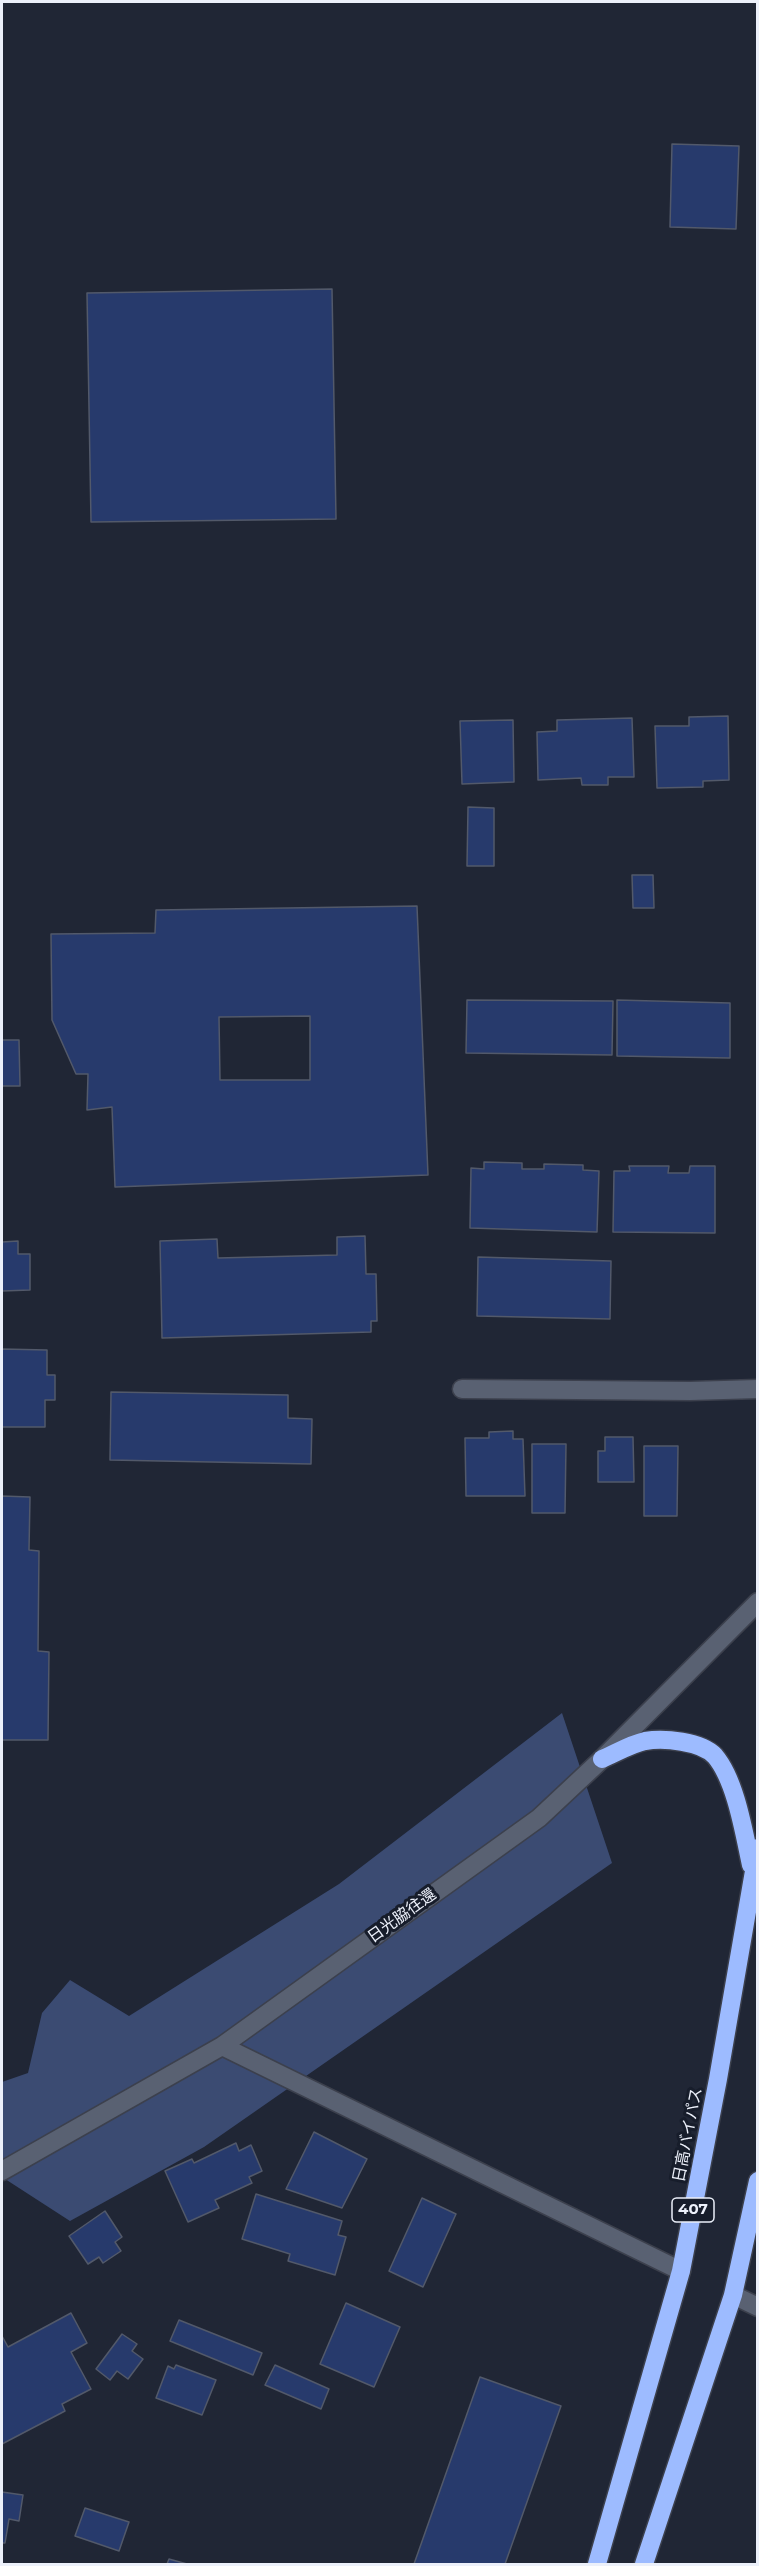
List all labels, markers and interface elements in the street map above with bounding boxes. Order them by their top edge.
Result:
street label: 日光脇往還 [364,1885,440,1947]
street label: 日高バイパス [669,2086,707,2184]
road number: 407 [672,2198,714,2222]

